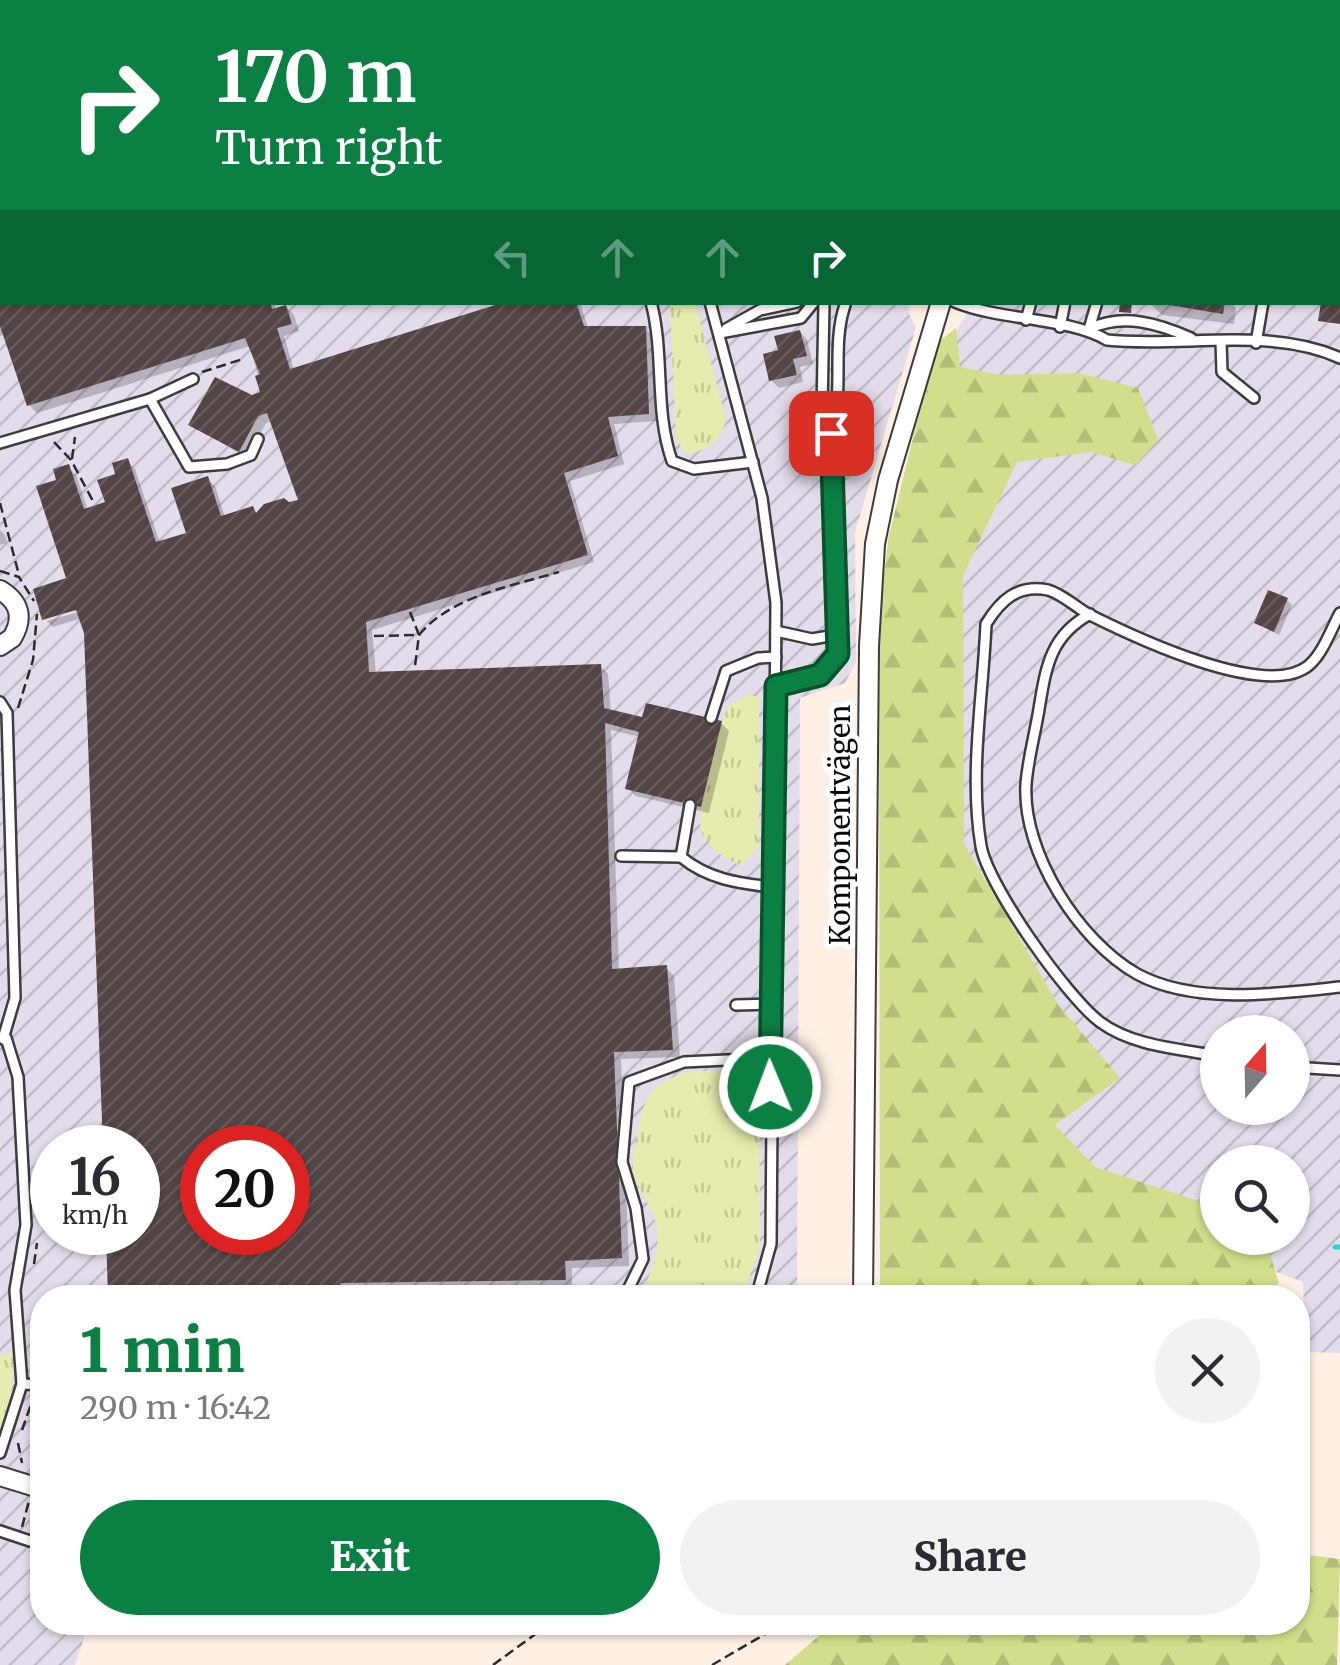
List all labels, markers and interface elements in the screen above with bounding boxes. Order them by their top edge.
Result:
text: 170 m [215,33,416,121]
icon: right [50,40,180,170]
text: Turn right [215,120,443,176]
icon: left [485,230,540,285]
icon: ahead [590,230,645,285]
icon: ahead [695,230,750,285]
icon: right [800,230,855,285]
pin [789,391,874,476]
icon: arrive [804,406,859,461]
street label: Komponentvägen [822,705,858,945]
north arrow [1200,1015,1310,1125]
map controls [1200,1015,1310,1255]
position arrow [718,1035,822,1139]
speed limit sign: 20 [180,1125,310,1255]
button: search [1200,1145,1310,1255]
text: 16 [69,1146,121,1209]
text: km/h [62,1199,128,1231]
text: 1 min [80,1313,244,1388]
button: close [1155,1318,1260,1423]
text: 290 m · 16:42 [80,1388,271,1428]
button: Exit [80,1500,660,1615]
button: Share [680,1500,1260,1615]

